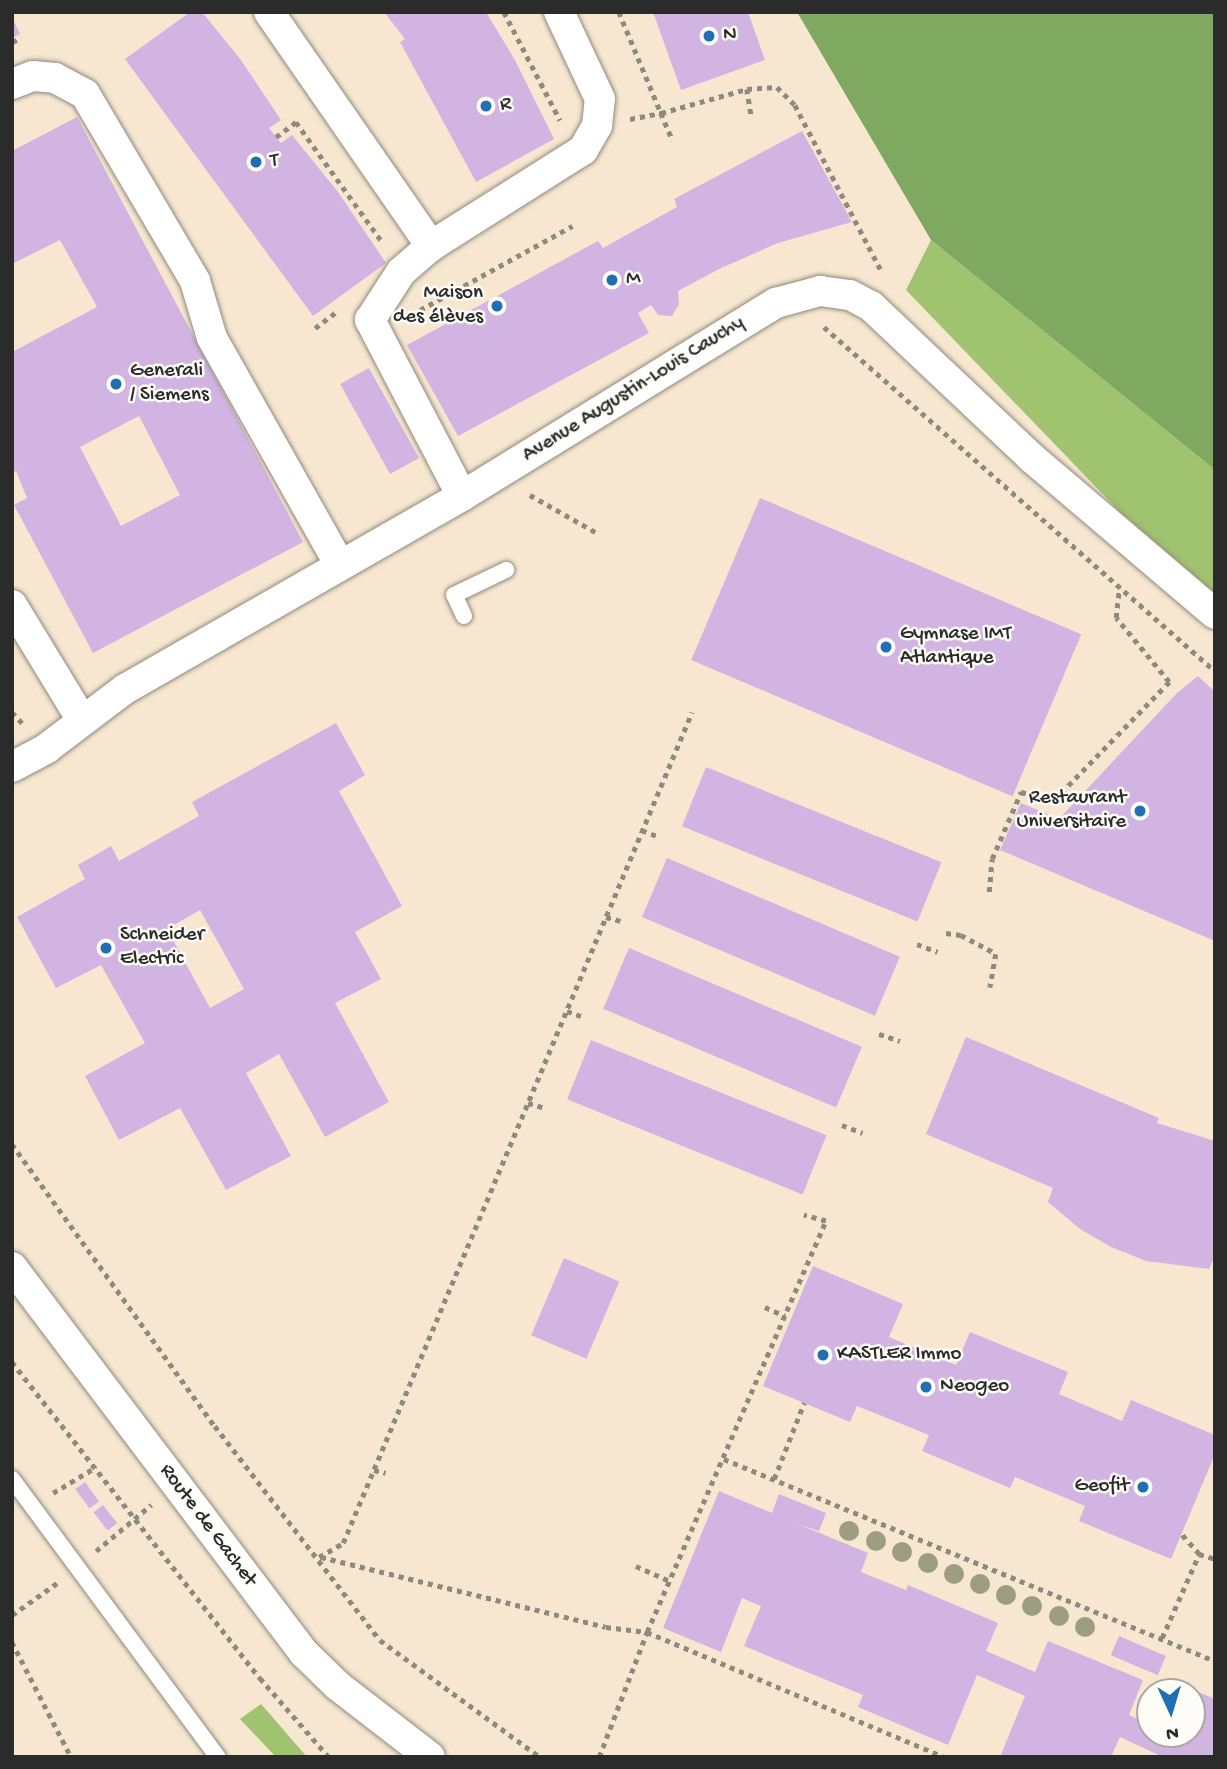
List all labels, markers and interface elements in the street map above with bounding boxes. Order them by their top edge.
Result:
place label: N [723,23,737,49]
marker: N [701,28,717,44]
place label: R [500,93,511,119]
marker: R [478,98,494,114]
place label: T [270,149,278,175]
marker: T [248,154,264,170]
place label: M [626,267,641,293]
marker: M [604,272,620,288]
place label: Maison des élèves [393,281,483,331]
marker: Maison des élèves [489,298,505,314]
street label: Avenue Augustin-Louis Cauchy [518,311,750,469]
place label: Generali / Siemens [130,359,209,409]
marker: Generali / Siemens [108,376,124,392]
place label: Gymnase IMT Atlantique [900,622,1011,672]
marker: Gymnase IMT Atlantique [878,639,894,655]
place label: Restaurant Universitaire [1016,786,1126,836]
marker: Restaurant Universitaire [1132,803,1148,819]
place label: Schneider Electric [120,923,204,973]
marker: Schneider Electric [98,940,114,956]
place label: KASTLER Immo [837,1342,961,1368]
marker: KASTLER Immo [815,1347,831,1363]
place label: Neogeo [940,1374,1009,1400]
marker: Neogeo [918,1379,934,1395]
street label: Route de Gachet [153,1460,261,1592]
place label: Geofit [1074,1474,1129,1500]
marker: Geofit [1135,1479,1151,1495]
north arrow [1136,1678,1206,1748]
text: N [1165,1721,1179,1744]

